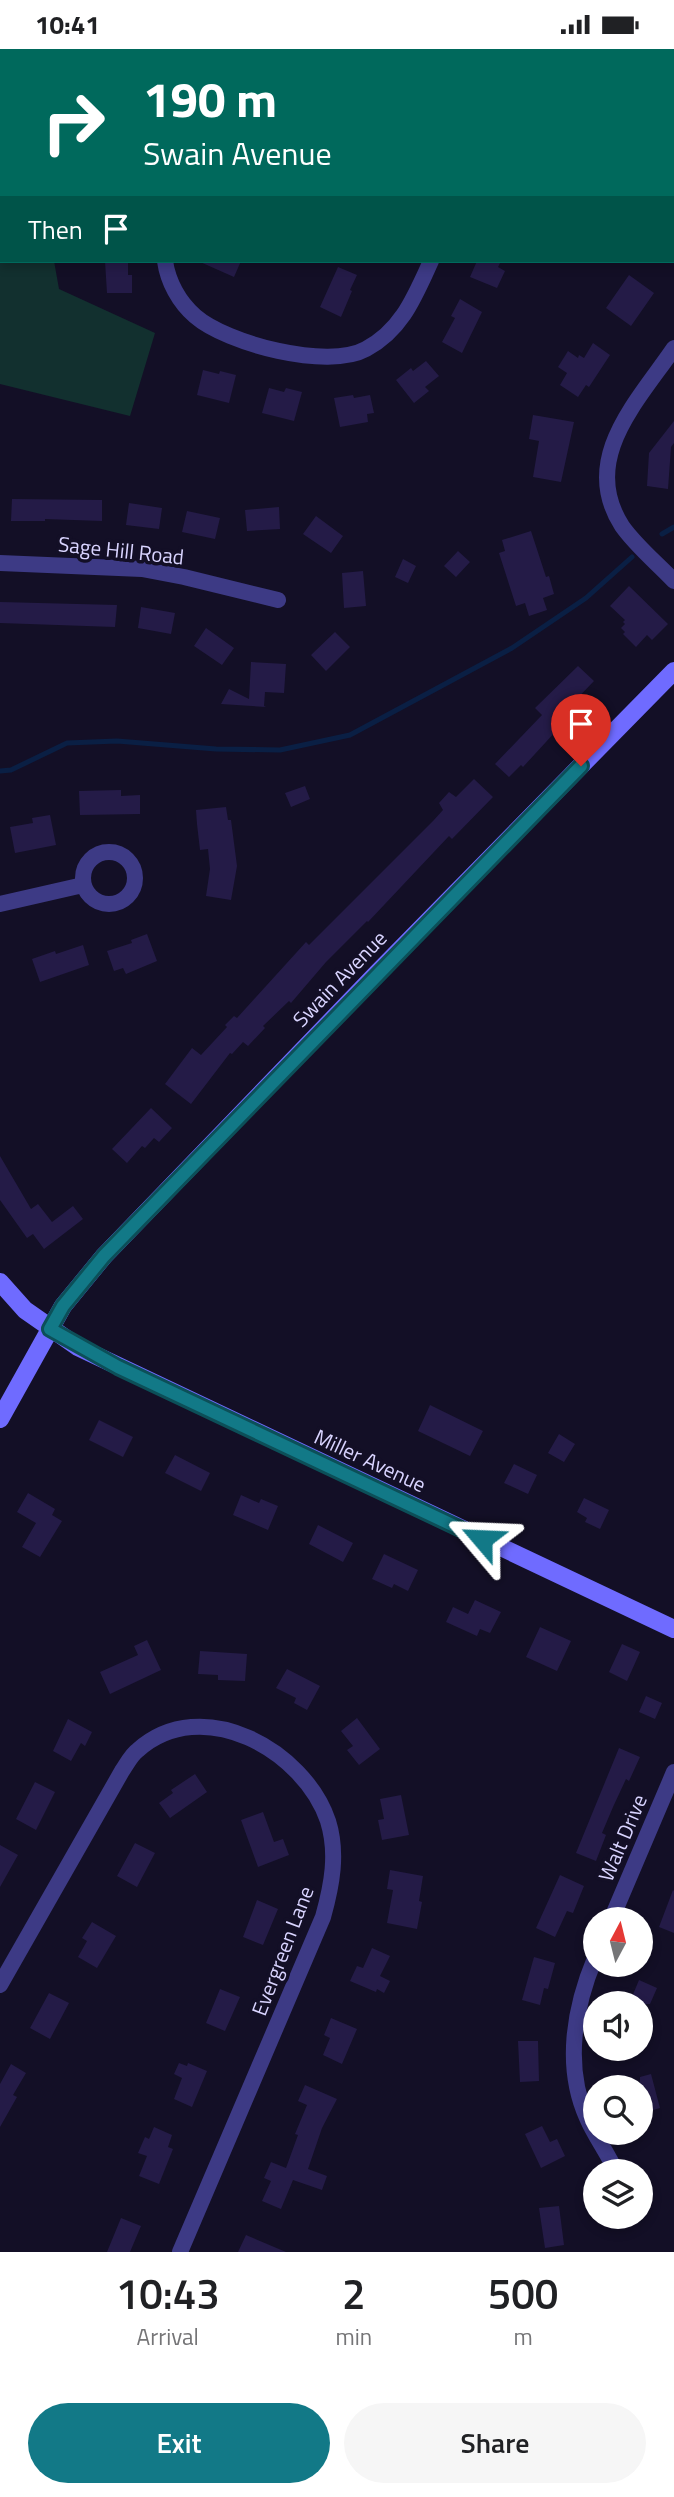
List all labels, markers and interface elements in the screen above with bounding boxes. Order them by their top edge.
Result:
text: 10:41 [35,5,100,44]
text: 190 m [143,61,277,136]
icon: right [28,77,119,168]
text: Swain Avenue [143,129,332,177]
text: Then [28,210,83,249]
icon: arrive [97,210,135,248]
street label: Sage Hill Road [57,527,186,573]
pin [551,694,611,766]
icon: arrive [562,705,600,743]
street label: Swain Avenue [285,923,394,1034]
street label: Miller Avenue [309,1420,432,1500]
position arrow [445,1502,519,1576]
street label: Walt Drive [589,1789,655,1886]
street label: Evergreen Lane [243,1881,321,2020]
north arrow [583,1907,653,1977]
map controls [583,1907,653,2229]
button: sound [583,1991,653,2061]
button: search [583,2075,653,2145]
button: layers [583,2159,653,2229]
text: 10:43 [116,2261,220,2325]
text: 2 [342,2261,366,2325]
text: 500 [488,2261,558,2325]
text: Arrival [137,2319,199,2354]
text: min [335,2319,372,2354]
text: m [513,2319,533,2354]
button: Exit [28,2403,330,2483]
button: Share [344,2403,646,2483]

